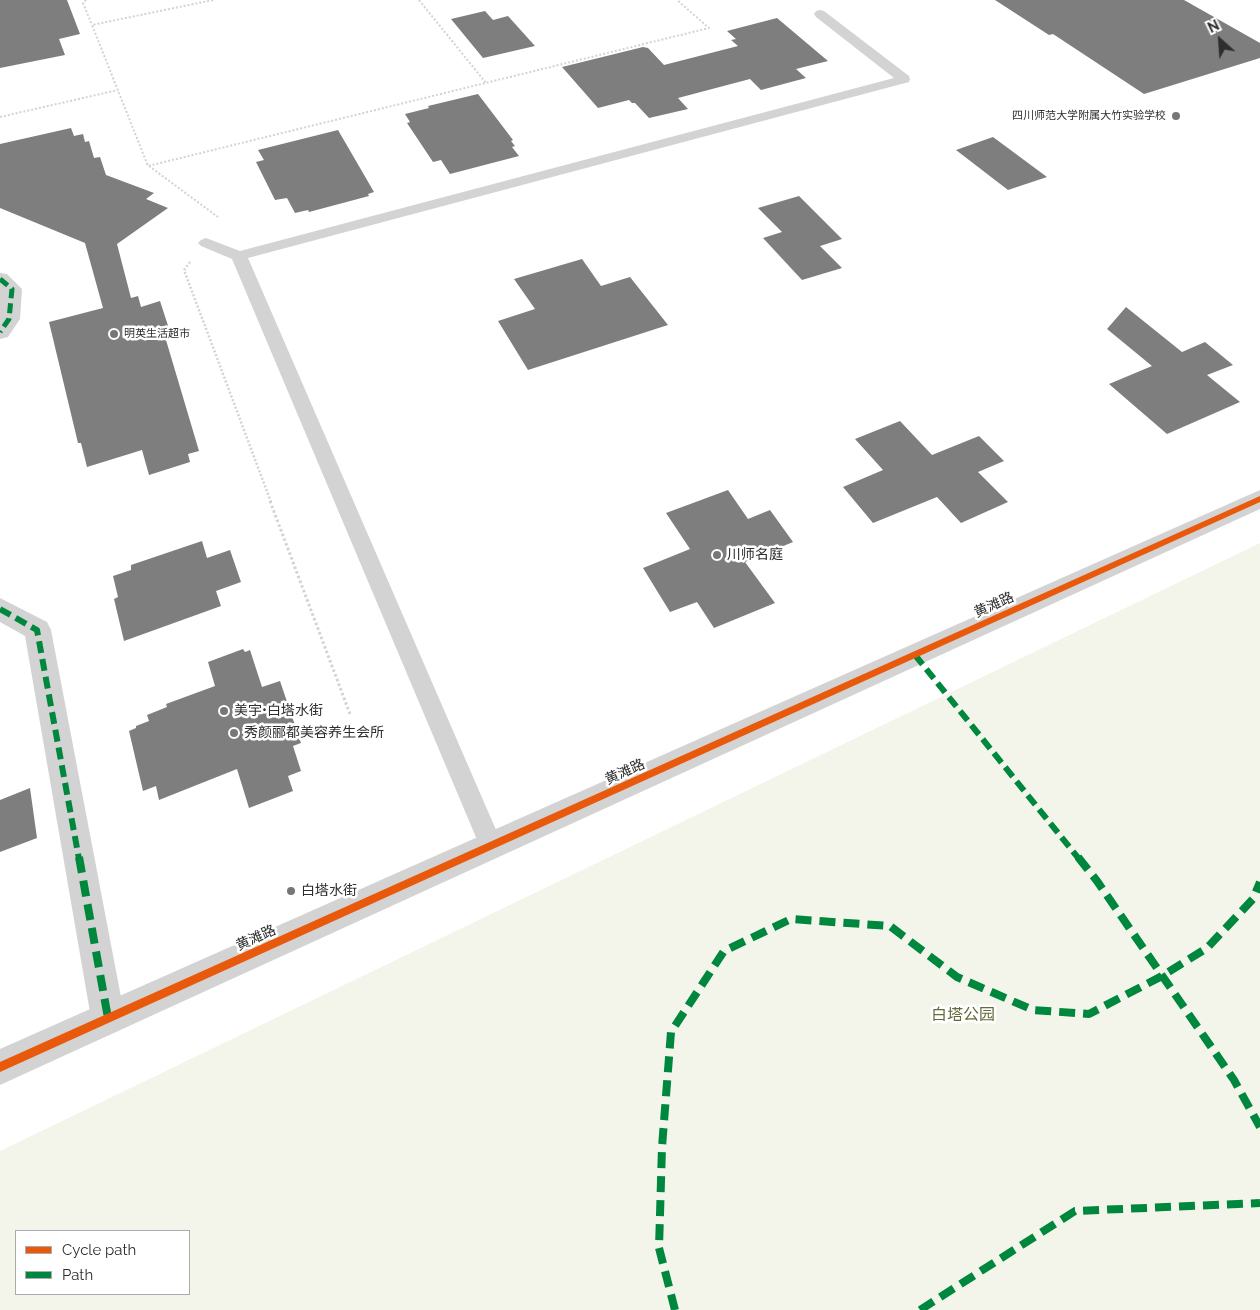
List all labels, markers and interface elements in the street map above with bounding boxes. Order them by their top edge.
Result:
north arrow [1195,15,1245,65]
text: N [1205,17,1222,36]
place label: 四川师范大学附属大竹实验学校 [1012,109,1166,123]
marker: 四川师范大学附属大竹实验学校 [1170,110,1182,122]
place label: 明英生活超市 [124,327,190,341]
marker: 明英生活超市 [108,328,120,340]
place label: 川师名庭 [727,547,783,563]
marker: 川师名庭 [711,549,723,561]
street label: 黄滩路 [971,589,1017,621]
place label: 美宇•白塔水街 [234,703,323,719]
marker: 美宇•白塔水街 [218,705,230,717]
place label: 秀颜郦都美容养生会所 [244,725,384,741]
marker: 秀颜郦都美容养生会所 [228,727,240,739]
street label: 黄滩路 [602,756,648,788]
place label: 白塔水街 [301,883,357,899]
marker: 白塔水街 [285,885,297,897]
street label: 黄滩路 [233,922,279,954]
park label: 白塔公园 [931,1005,995,1025]
legend [15,1230,190,1295]
text: Cycle path [62,1241,136,1259]
text: Path [62,1266,93,1284]

